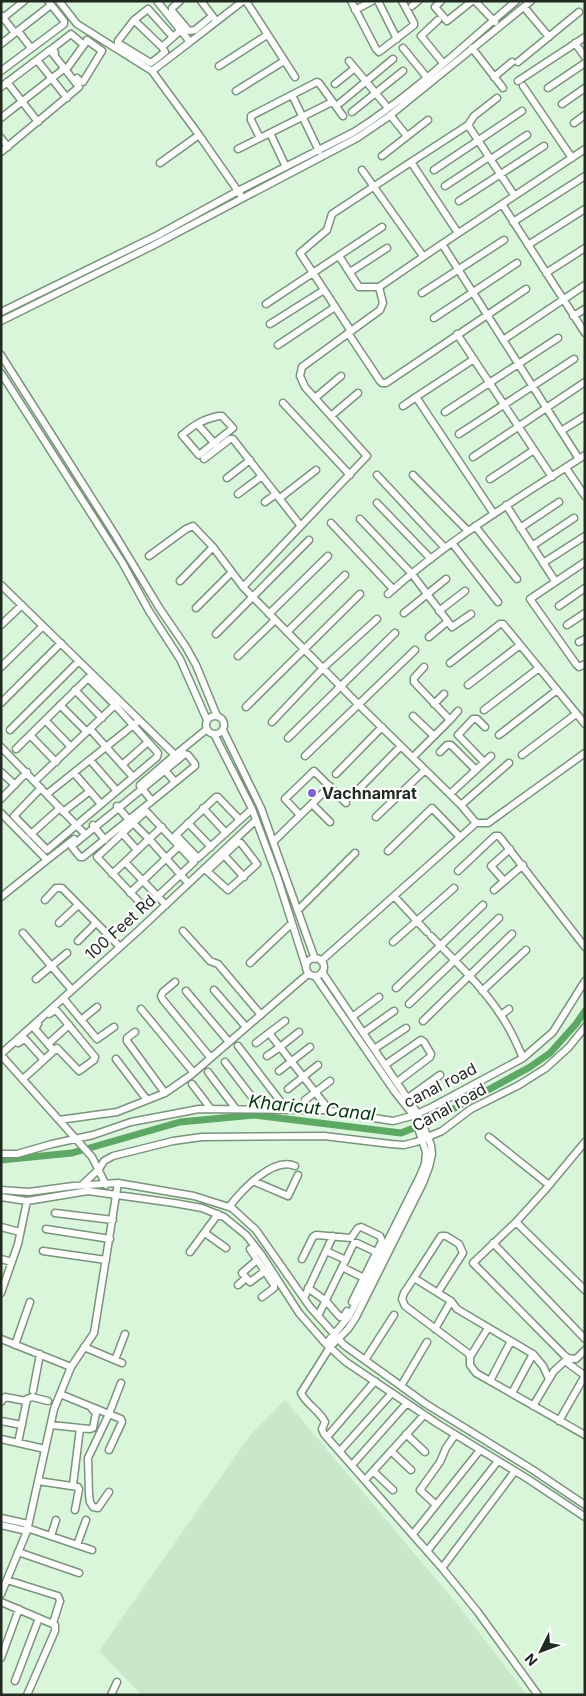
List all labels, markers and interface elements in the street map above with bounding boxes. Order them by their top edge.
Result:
place label: Vachnamrat [322,783,417,803]
marker: Vachnamrat [306,787,318,799]
street label: 100 Feet Rd [81,890,159,964]
street label: canal road [400,1058,480,1112]
street label: Canal road [408,1078,490,1136]
water label: Kharicut Canal [248,1090,377,1125]
north arrow [516,1626,566,1676]
text: N [521,1650,541,1670]

